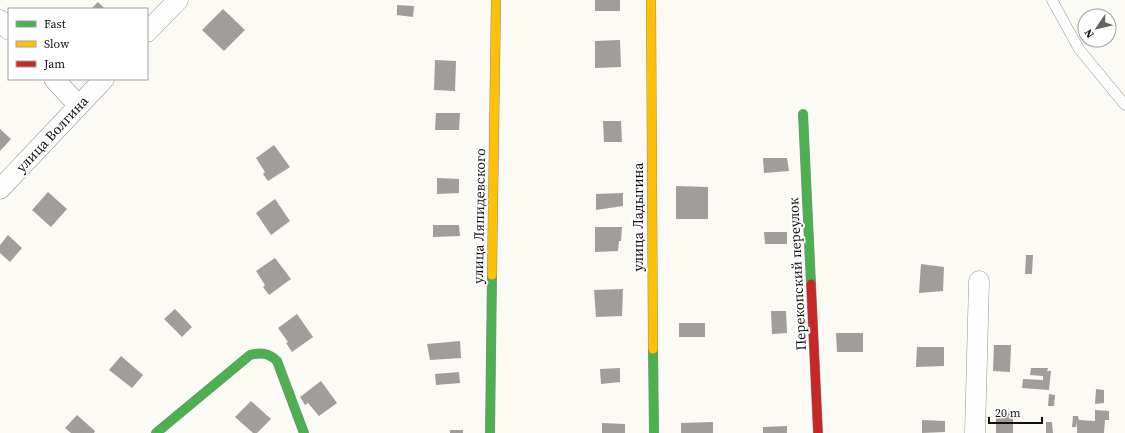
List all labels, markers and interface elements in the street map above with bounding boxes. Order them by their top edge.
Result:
legend [8,8,148,80]
north arrow [1077,8,1117,48]
text: Fast [44,16,66,32]
text: N [1081,26,1098,41]
text: Slow [44,36,70,52]
text: Jam [43,56,65,72]
street label: улица Волгина [11,91,93,177]
street label: улица Ляпидевского [468,148,490,284]
street label: улица Ладыгина [628,162,648,271]
street label: Перекопский переулок [783,197,811,351]
scale bar [989,399,1042,425]
text: 20 m [995,405,1021,421]

